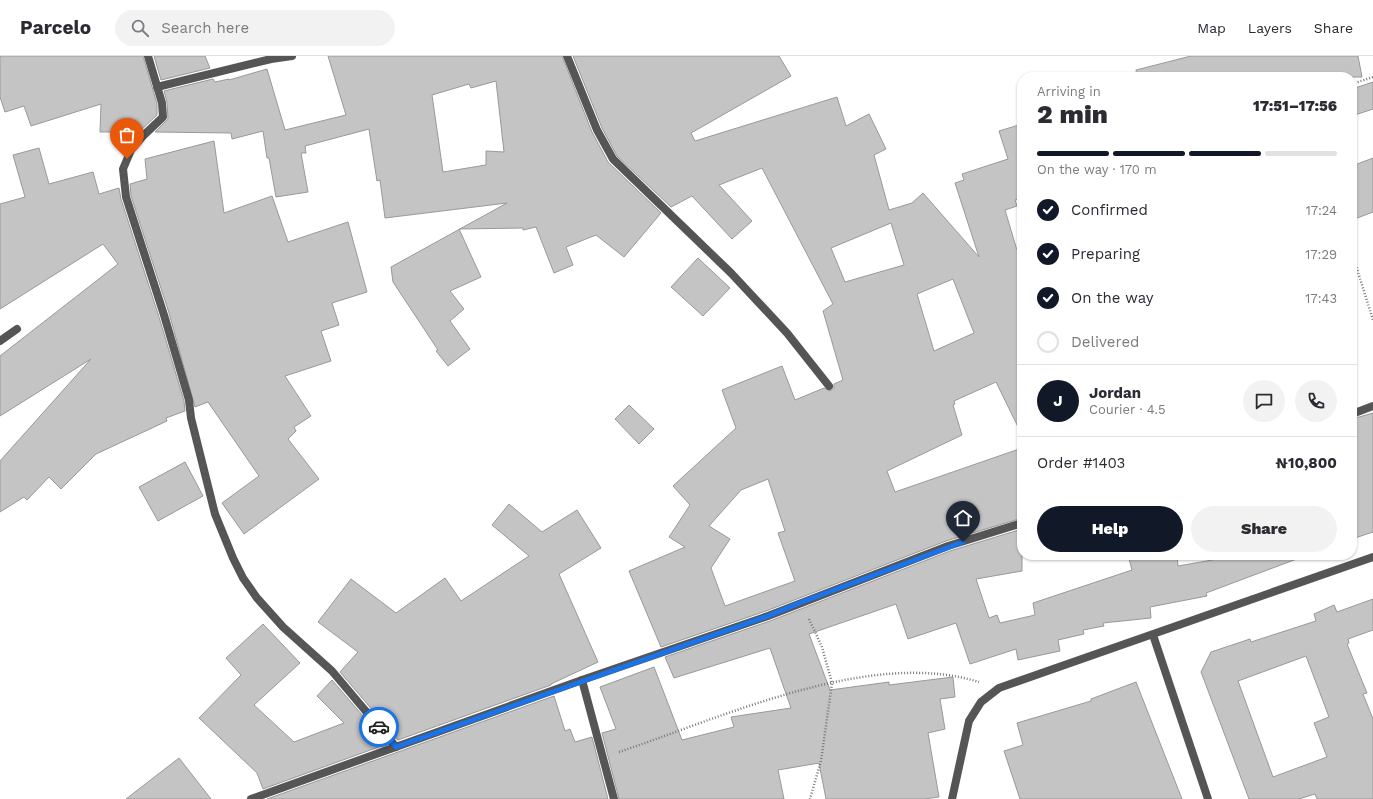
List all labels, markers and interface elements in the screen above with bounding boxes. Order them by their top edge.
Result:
search box [115,10,395,46]
text: Parcelo [20,16,91,39]
icon: search [129,17,151,39]
text: Search here [161,19,249,37]
text: Map [1197,20,1226,36]
text: Layers [1248,20,1292,36]
text: Share [1314,20,1353,36]
text: Arriving in [1037,84,1101,99]
text: 17:51–17:56 [1253,97,1337,115]
text: 2 min [1037,99,1108,129]
pin [110,118,144,159]
icon: bag [116,124,138,146]
text: On the way · 170 m [1037,162,1157,177]
icon: check [1037,199,1059,221]
text: Confirmed [1071,201,1148,219]
text: 17:24 [1306,203,1337,218]
icon: check [1037,243,1059,265]
text: Preparing [1071,245,1140,263]
text: 17:29 [1305,247,1337,262]
icon: check [1037,287,1059,309]
text: On the way [1071,289,1153,307]
text: 17:43 [1305,291,1337,306]
text: Delivered [1071,333,1139,351]
button: chat [1243,380,1285,422]
button: phone [1295,380,1337,422]
text: Jordan [1089,384,1141,402]
text: J [1053,392,1063,410]
text: Courier · 4.5 [1089,402,1166,417]
text: Order #1403 [1037,454,1125,472]
text: ₦10,800 [1276,454,1337,472]
pin [946,501,980,542]
button: Help [1037,506,1183,552]
button: Share [1191,506,1337,552]
icon: home [952,507,974,529]
courier [359,707,399,747]
icon: car [368,716,390,738]

